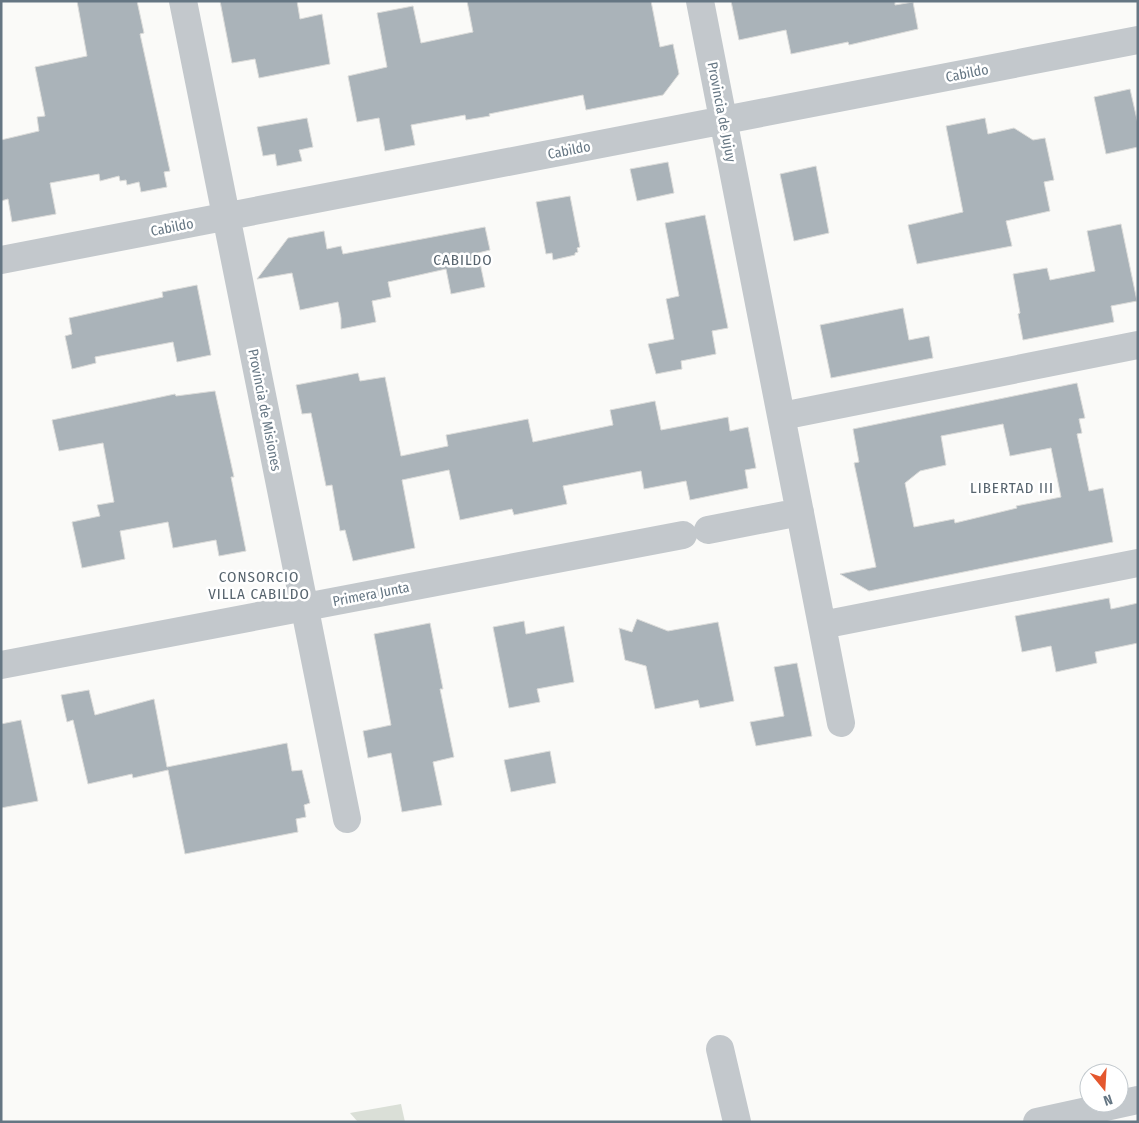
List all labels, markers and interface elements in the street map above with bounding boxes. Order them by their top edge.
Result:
street label: Provincia de Jujuy [703,61,740,164]
street label: Cabildo [944,61,990,86]
street label: Cabildo [546,138,592,163]
street label: Cabildo [149,215,195,240]
district label: CABILDO [433,251,493,269]
street label: Provincia de Misiones [244,348,285,473]
district label: LIBERTAD III [970,479,1054,497]
district label: CONSORCIO VILLA CABILDO [208,568,310,603]
street label: Primera Junta [331,579,411,610]
north arrow [1079,1063,1129,1113]
text: N [1101,1091,1114,1109]

